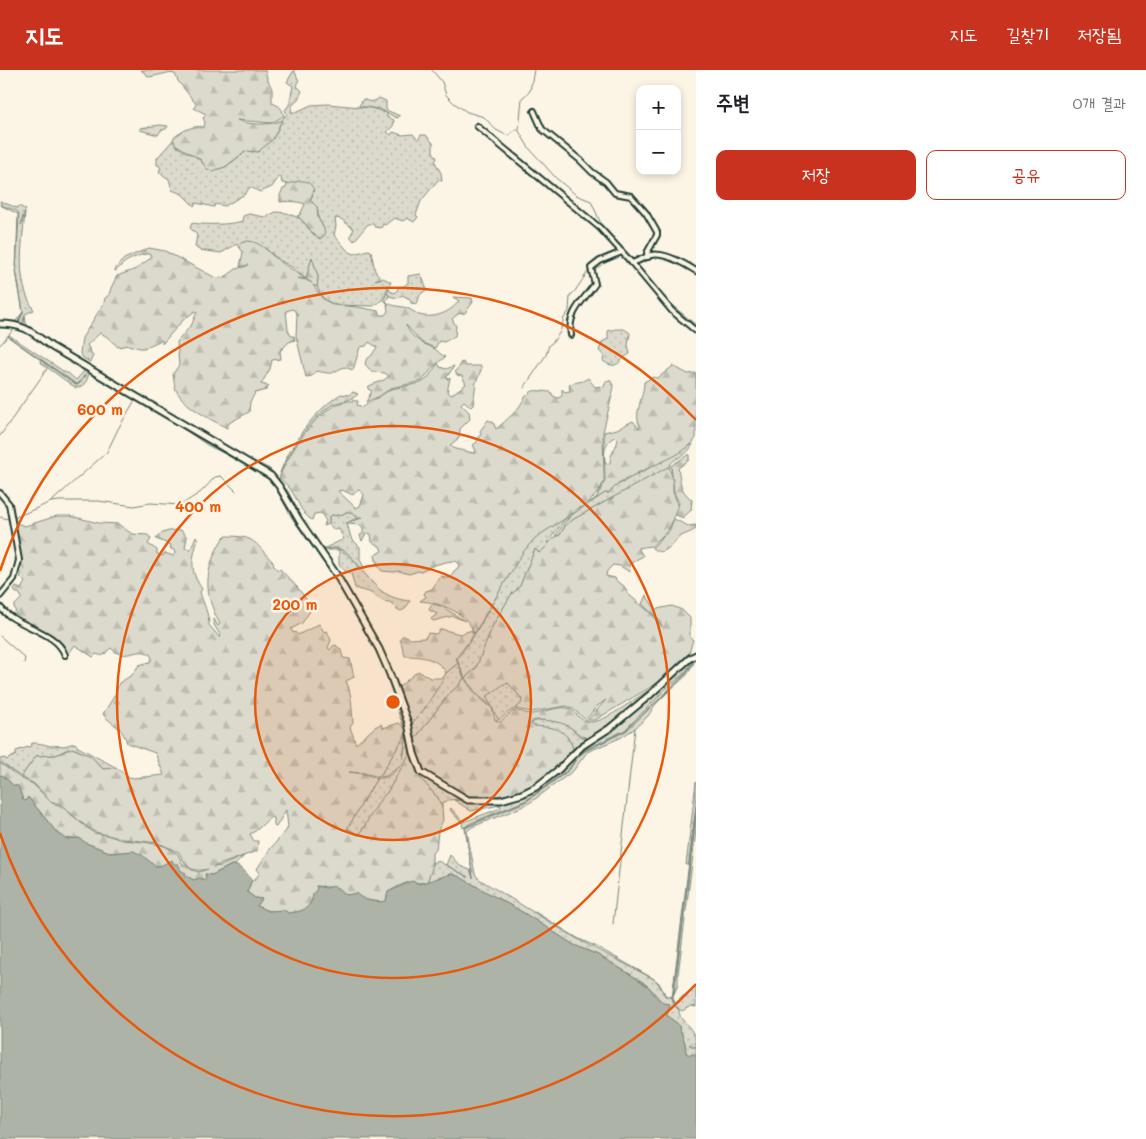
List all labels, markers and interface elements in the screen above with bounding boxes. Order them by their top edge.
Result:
text: 지도 [25,19,64,50]
text: 지도 [949,22,978,46]
text: 길찾기 [1006,22,1050,46]
text: 저장됨 [1078,22,1121,46]
map controls [636,85,681,175]
button: + [636,85,681,130]
text: 주변 [716,88,750,115]
text: 0개 결과 [1072,92,1126,113]
button: − [636,130,681,175]
button: 저장 [716,150,916,200]
button: 공유 [926,150,1126,200]
text: 600 m [77,399,123,419]
text: 400 m [175,496,221,516]
text: 200 m [273,594,318,614]
centre of rings [384,693,402,711]

